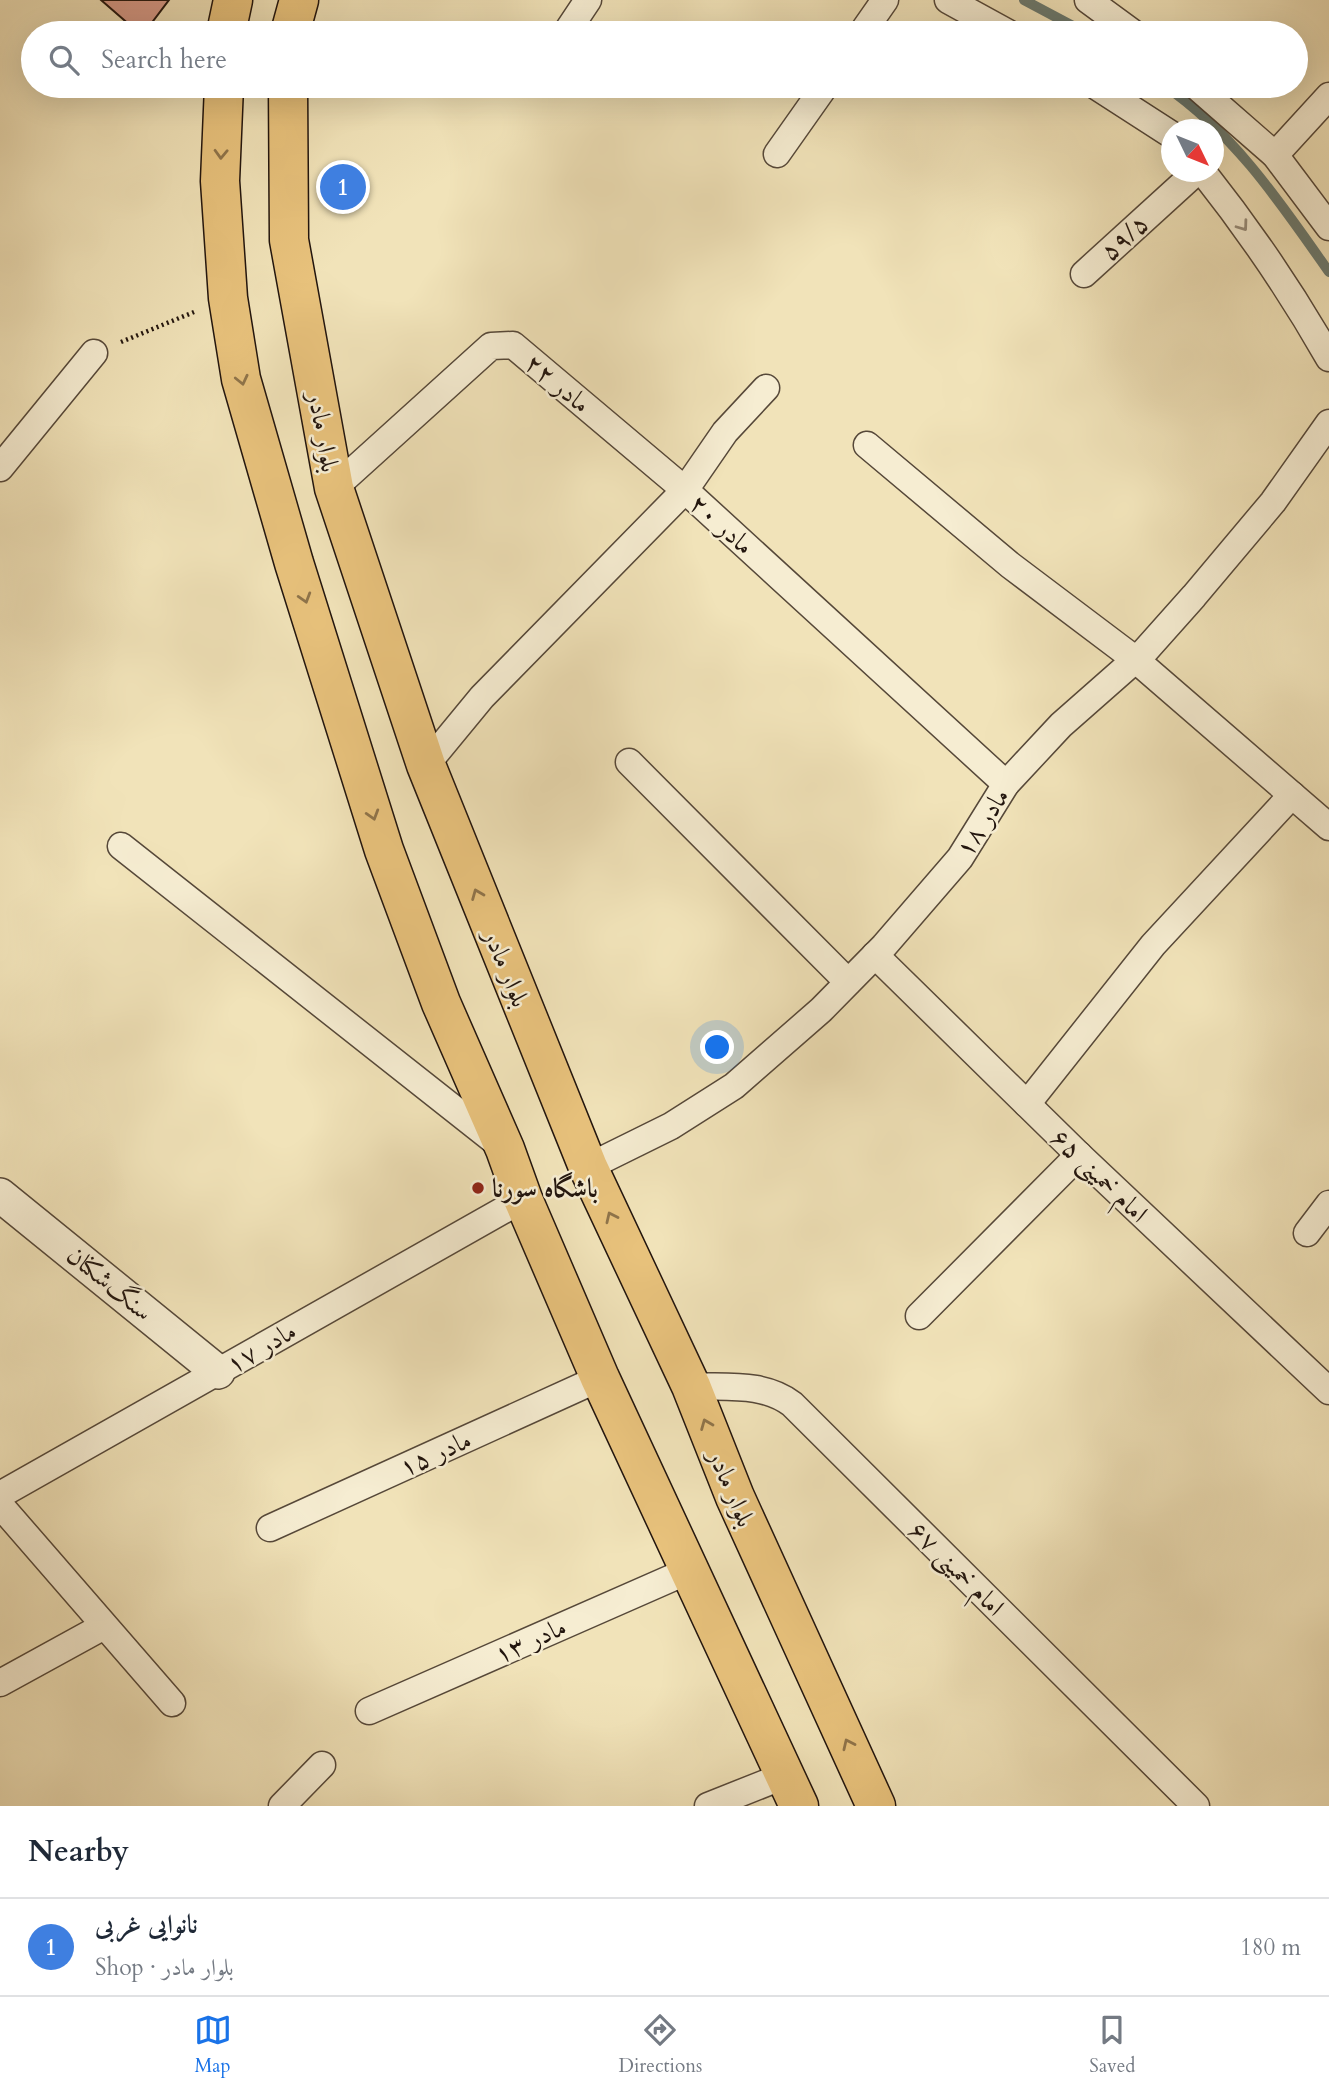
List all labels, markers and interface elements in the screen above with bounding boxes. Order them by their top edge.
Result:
search box [21,21,1308,98]
icon: search [45,41,83,79]
text: Search here [101,42,227,77]
north arrow [1161,119,1224,182]
one-way arrow [213,149,228,160]
pin: 1 [320,161,366,213]
street label: ۵۹/۵ [1093,206,1156,268]
one-way arrow [1235,218,1248,231]
street label: مادر ۲۲ [517,346,598,421]
one-way arrow [234,374,248,386]
street label: بلوار مادر [299,386,348,475]
street label: مادر ۲۰ [682,486,761,563]
one-way arrow [297,592,311,604]
street label: مادر ۱۸ [947,781,1018,863]
one-way arrow [365,809,380,821]
one-way arrow [471,889,485,901]
street label: بلوار مادر [474,921,538,1012]
your location [700,1030,734,1064]
street label: امام خمینی ۶۵ [1040,1120,1156,1234]
place label: باشگاه سورنا [492,1171,598,1206]
marker: باشگاه سورنا [470,1180,486,1196]
one-way arrow [606,1212,620,1224]
street label: سنگ‌شکنان [59,1238,160,1329]
street label: مادر ۱۷ [220,1313,303,1381]
one-way arrow [700,1419,714,1431]
street label: مادر ۱۵ [394,1422,477,1485]
street label: بلوار مادر [698,1441,763,1532]
street label: امام خمینی ۶۷ [898,1513,1012,1627]
street label: مادر ۱۳ [489,1609,572,1672]
one-way arrow [842,1739,856,1751]
text: Nearby [28,1831,129,1872]
text: نانوایی غربی [95,1907,198,1942]
text: 1 [45,1932,57,1963]
text: 180 m [1240,1932,1301,1963]
text: Shop · بلوار مادر [95,1952,234,1983]
tab: Map [194,2011,232,2079]
tab: Directions [619,2011,702,2079]
tab: Saved [1089,2011,1135,2079]

